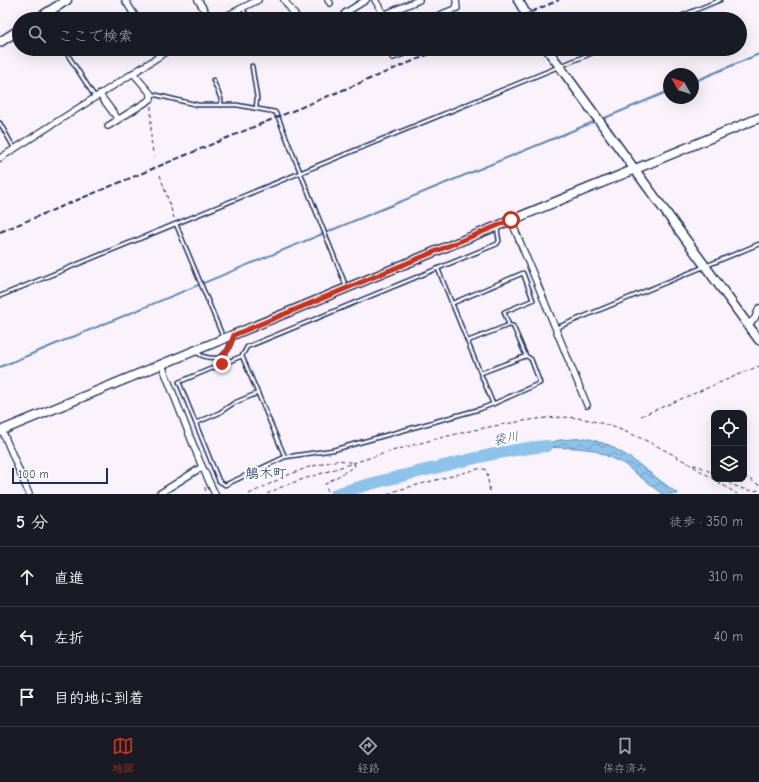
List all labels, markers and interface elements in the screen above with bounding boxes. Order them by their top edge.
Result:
search box [12,12,747,56]
icon: search [26,23,48,45]
text: ここで検索 [58,27,133,45]
north arrow [663,68,699,104]
route start [502,211,520,229]
route end [213,355,231,373]
map controls [711,410,747,482]
button: locate [711,410,747,446]
water label: 袋川 [492,428,520,448]
button: layers [711,446,747,482]
district label: 鵤木町 [245,465,287,482]
scale bar [12,466,108,485]
text: 100 m [18,468,49,481]
text: 5 分 [16,513,48,532]
text: 徒歩 · 350 m [669,514,743,529]
icon: ahead [16,566,38,588]
text: 直進 [54,569,84,587]
text: 310 m [708,569,743,584]
icon: left [16,626,38,648]
text: 左折 [54,629,84,647]
text: 40 m [714,629,743,644]
icon: arrive [16,686,38,708]
text: 目的地に到着 [54,689,144,707]
tab: 地図 [112,735,134,775]
tab: 経路 [357,735,379,775]
tab: 保存済み [603,735,647,775]

